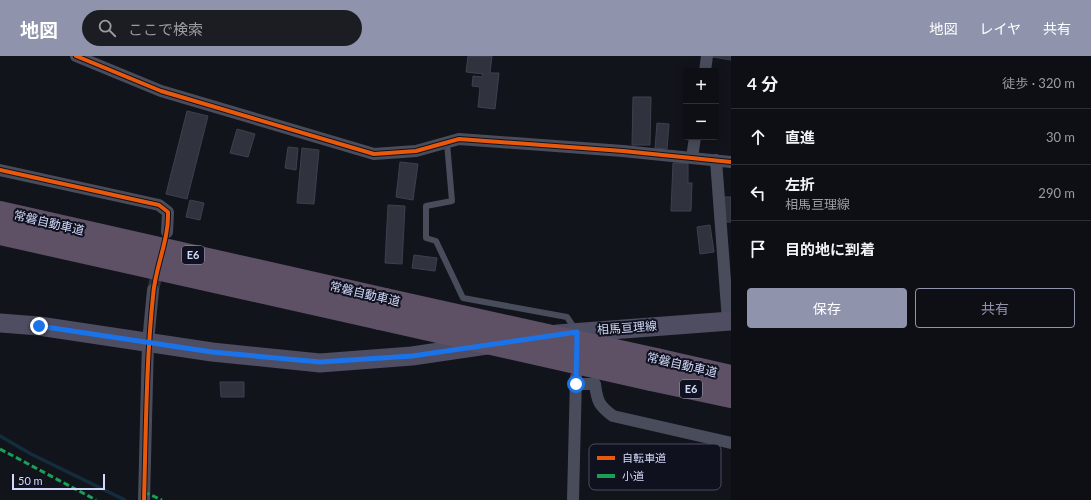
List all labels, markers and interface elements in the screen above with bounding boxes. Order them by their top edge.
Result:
search box [82,10,362,46]
icon: search [96,17,118,39]
text: 地図 [20,18,58,41]
text: ここで検索 [128,20,203,38]
text: 地図 [929,20,957,37]
text: レイヤ [979,20,1021,37]
text: 共有 [1043,20,1071,37]
map controls [683,68,719,140]
button: + [683,68,719,104]
text: 4 分 [747,73,778,94]
text: 徒歩 · 320 m [1002,75,1075,91]
button: − [683,104,719,140]
icon: ahead [747,126,769,148]
text: 直進 [785,128,815,146]
text: 30 m [1046,129,1075,145]
text: 左折 [785,175,815,193]
icon: left [747,182,769,204]
text: 290 m [1038,185,1075,201]
text: 相馬亘理線 [785,196,850,212]
street label: 常磐自動車道 [12,207,86,238]
icon: arrive [747,238,769,260]
text: 目的地に到着 [785,240,875,258]
road number: E6 [182,246,204,264]
street label: 常磐自動車道 [328,278,402,309]
button: 保存 [747,288,907,328]
button: 共有 [915,288,1075,328]
route end [30,317,48,335]
street label: 相馬亘理線 [597,318,657,337]
street label: 常磐自動車道 [645,349,719,380]
route start [567,375,585,393]
road number: E6 [680,380,702,398]
legend [589,444,721,490]
text: 自転車道 [622,451,666,464]
text: 小道 [622,469,644,482]
scale bar [12,472,105,491]
text: 50 m [18,474,43,487]

